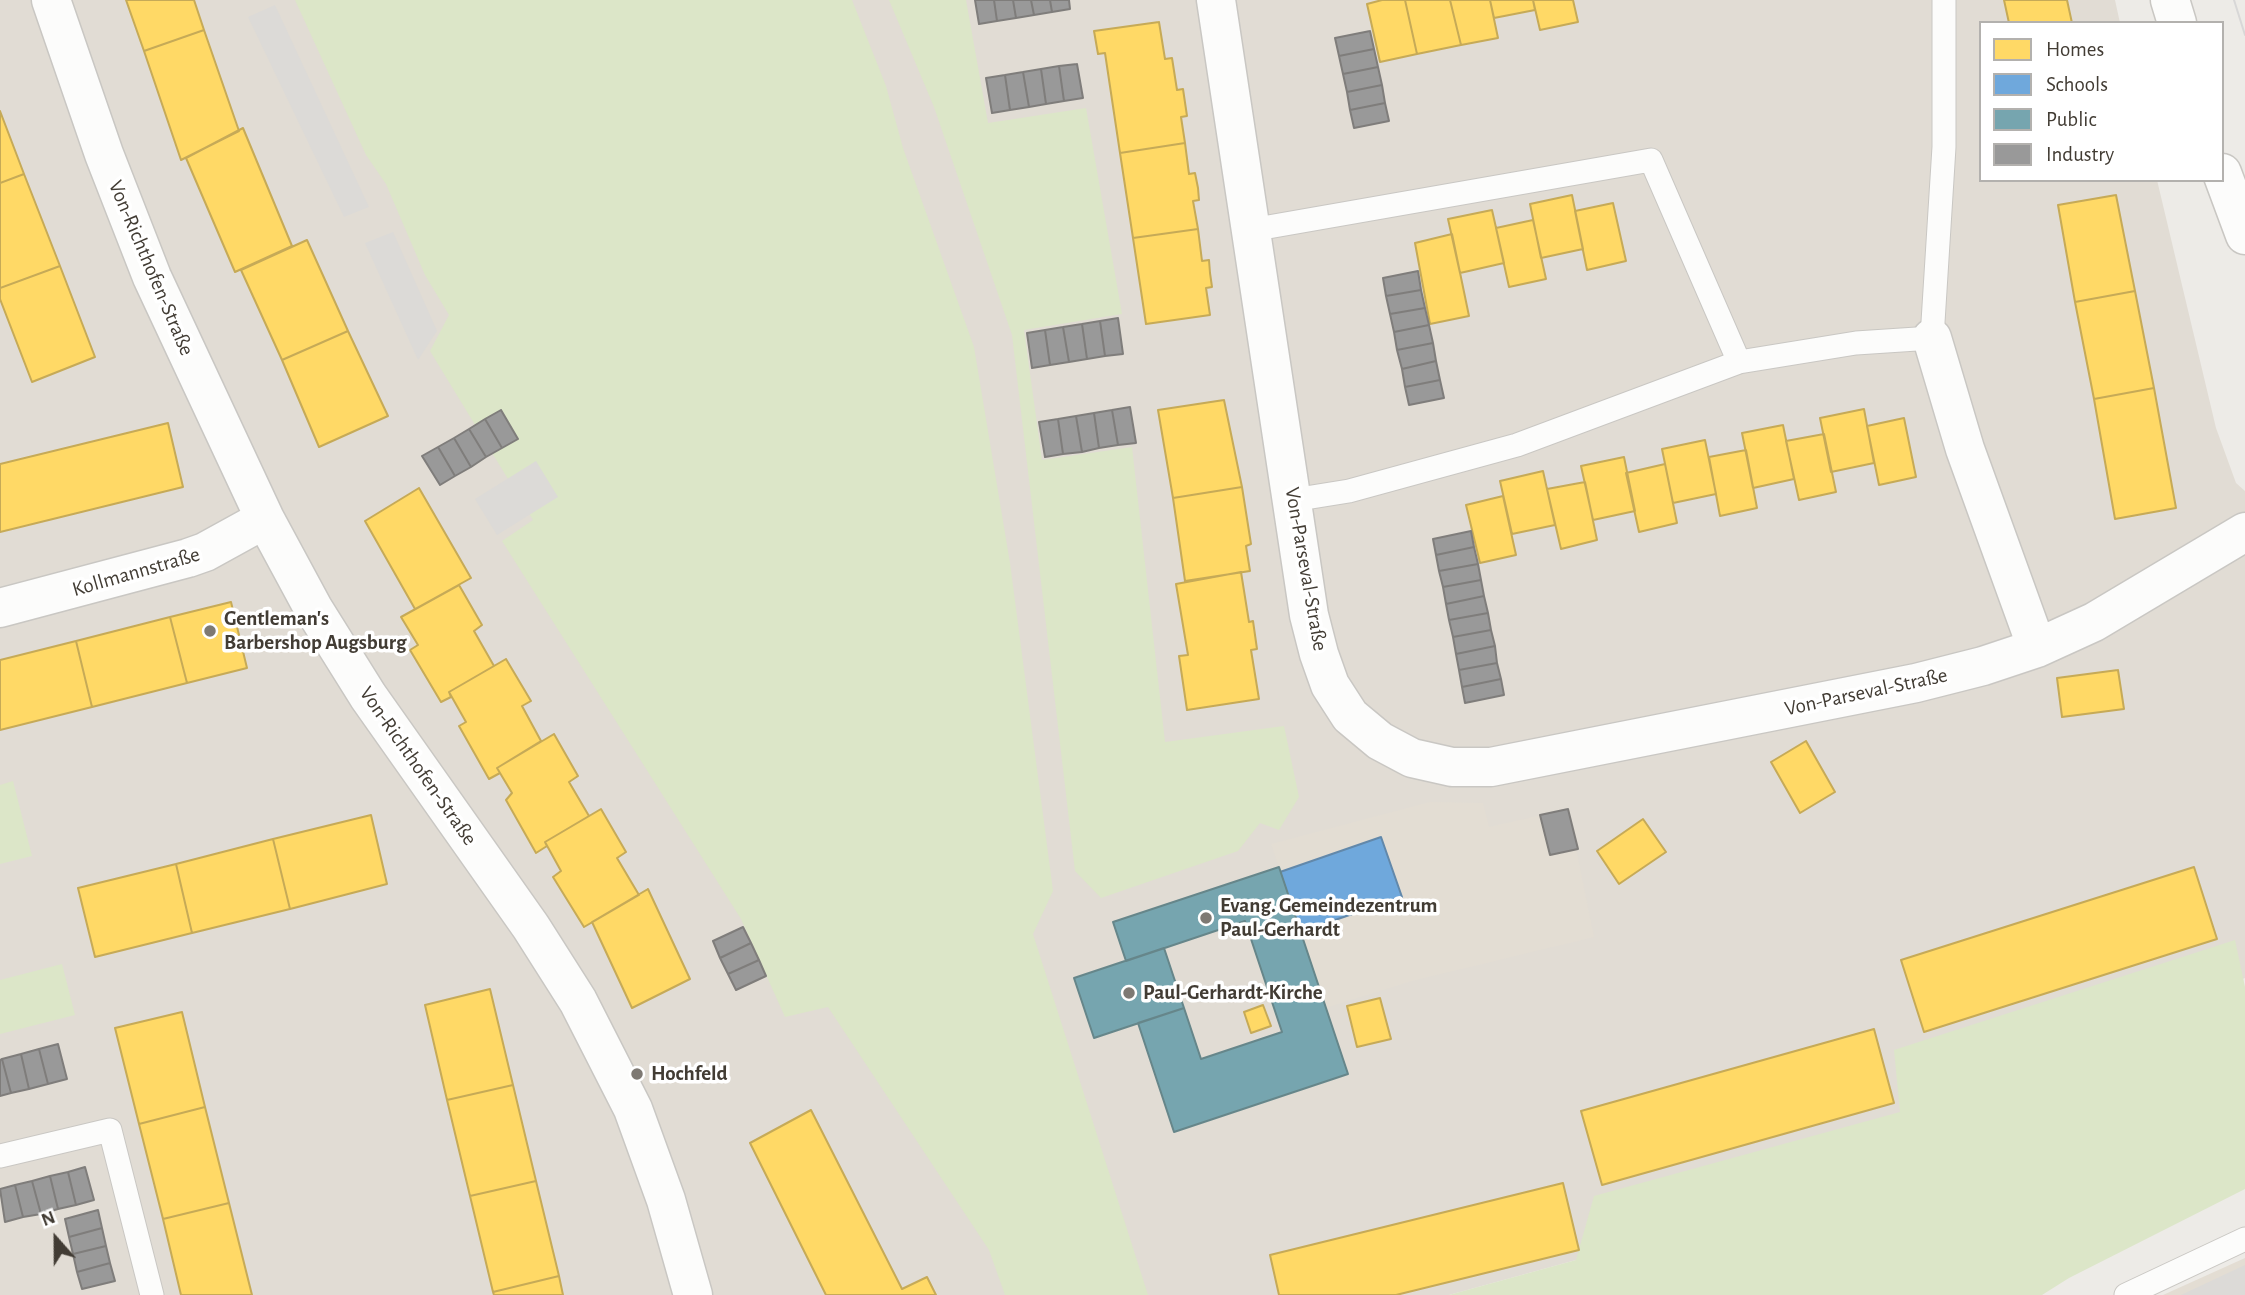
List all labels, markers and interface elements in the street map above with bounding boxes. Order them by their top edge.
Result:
legend [1979,21,2224,182]
text: Homes [2046,39,2104,60]
text: Schools [2046,74,2108,95]
text: Public [2046,109,2096,130]
text: Industry [2046,144,2114,165]
street label: Von-Richthofen-Straße [103,177,199,359]
street label: Von-Parseval-Straße [1279,485,1333,653]
street label: Kollmannstraße [69,542,203,602]
place label: Gentleman's Barbershop Augsburg [224,606,406,656]
marker: Gentleman's Barbershop Augsburg [202,623,218,639]
street label: Von-Parseval-Straße [1782,662,1950,722]
street label: Von-Richthofen-Straße [354,682,482,850]
place label: Evang. Gemeindezentrum Paul-Gerhardt [1220,893,1437,943]
marker: Evang. Gemeindezentrum Paul-Gerhardt [1198,910,1214,926]
place label: Paul-Gerhardt-Kirche [1143,980,1323,1006]
marker: Paul-Gerhardt-Kirche [1121,985,1137,1001]
place label: Hochfeld [651,1061,728,1087]
marker: Hochfeld [629,1066,645,1082]
north arrow [21,1204,91,1274]
text: N [39,1208,58,1230]

